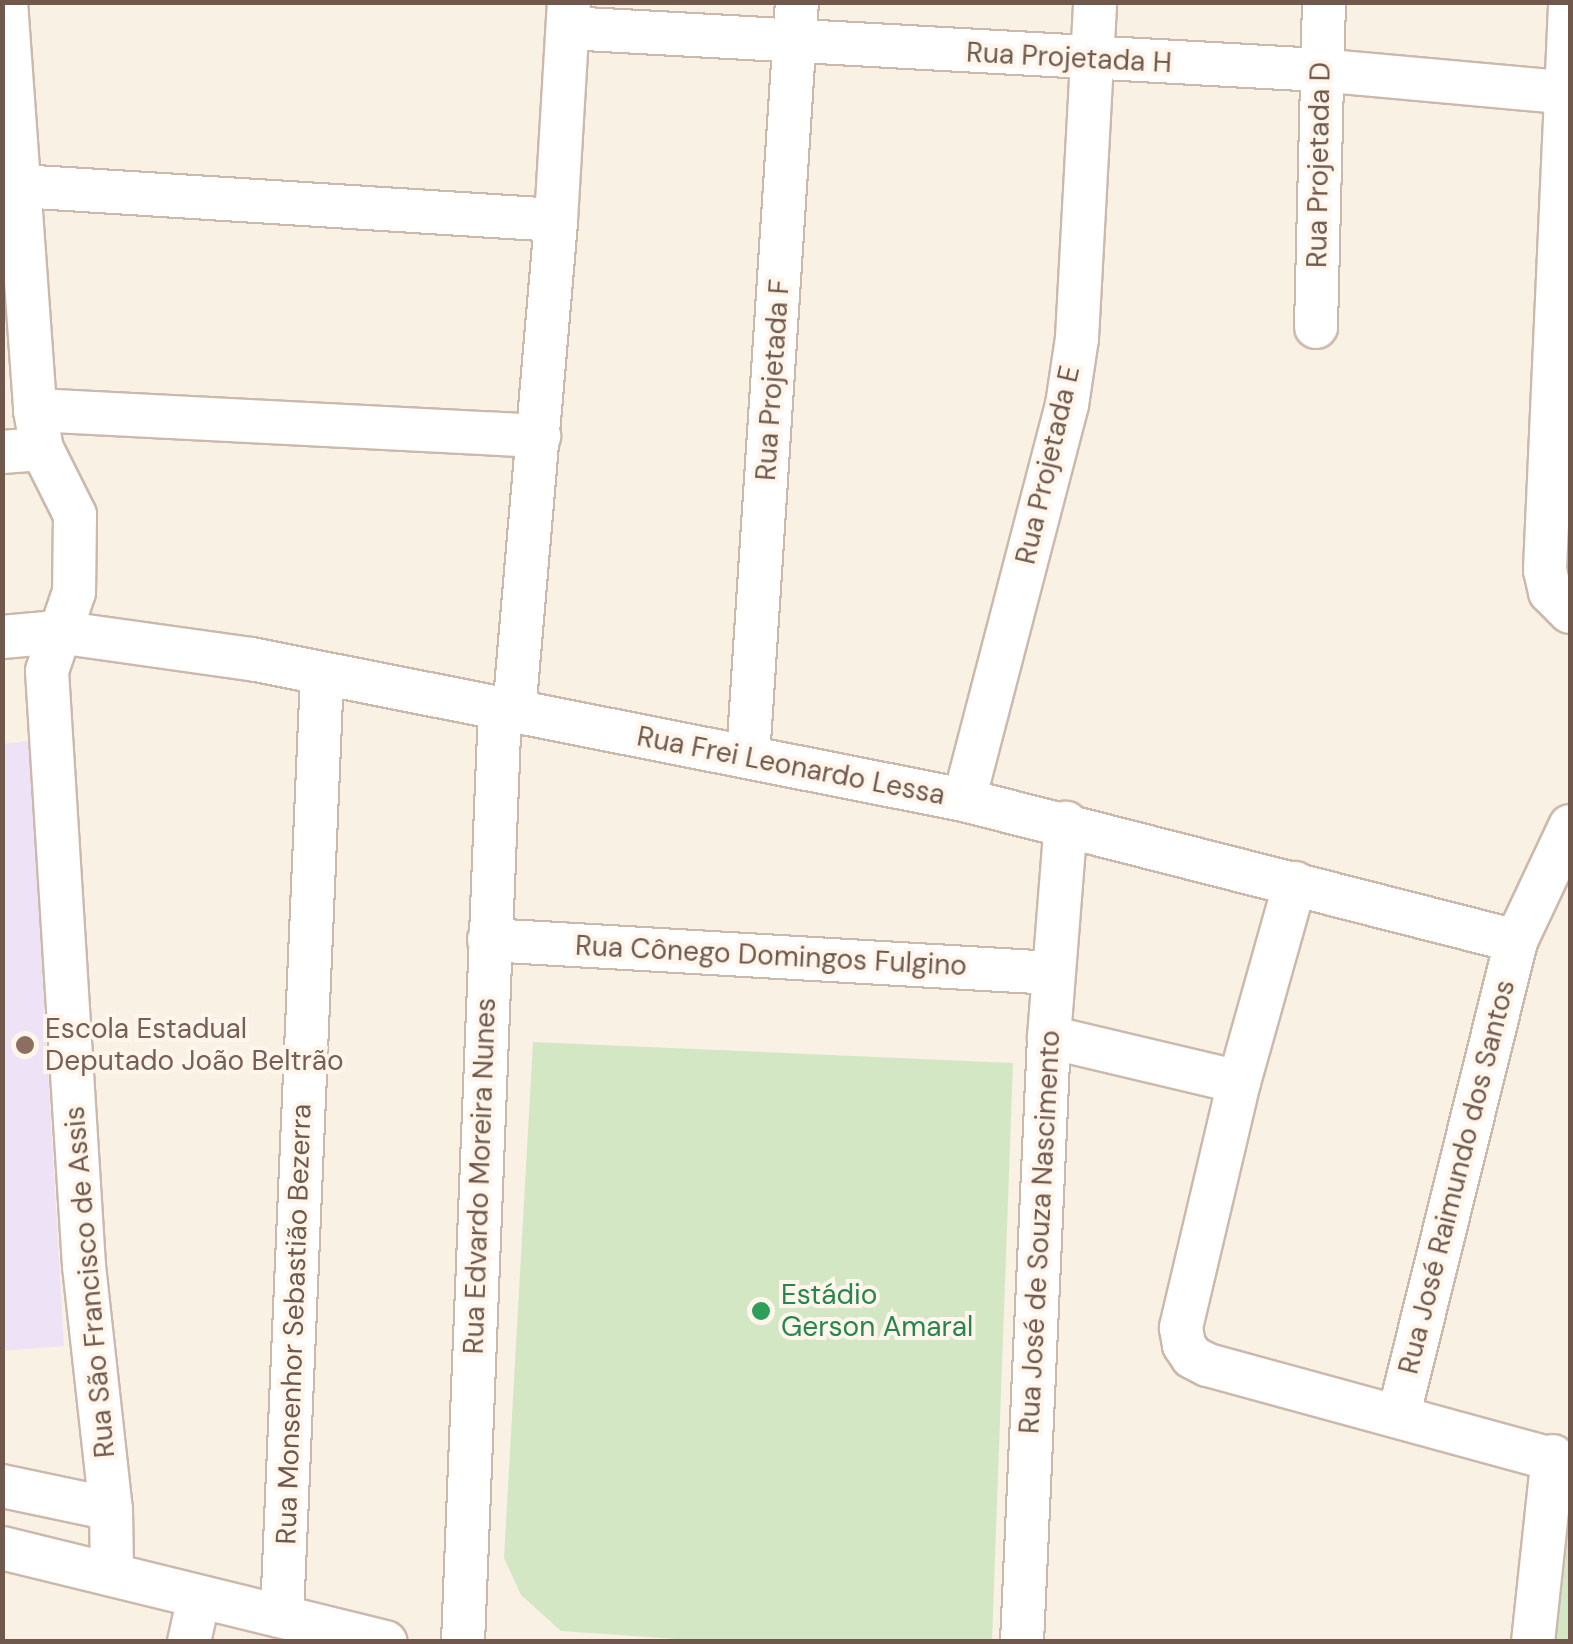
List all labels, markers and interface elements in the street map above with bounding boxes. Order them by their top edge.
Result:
street label: Rua Projetada H [965,36,1173,80]
street label: Rua Projetada D [1300,62,1338,268]
street label: Rua Projetada F [749,278,797,482]
street label: Rua Projetada E [1009,363,1087,567]
street label: Rua Frei Leonardo Lessa [634,720,948,812]
street label: Rua Cônego Domingos Fulgino [574,929,968,983]
street label: Rua José Raimundo dos Santos [1392,977,1522,1377]
street label: Rua Edvardo Moreira Nunes [457,997,503,1355]
place label: Escola Estadual Deputado João Beltrão [45,1012,344,1078]
street label: Rua José de Souza Nascimento [1013,1029,1067,1435]
marker: Escola Estadual Deputado João Beltrão [14,1034,36,1056]
street label: Rua Monsenhor Sebastião Bezerra [270,1103,318,1545]
street label: Rua São Francisco de Assis [58,1105,122,1459]
place label: Estádio Gerson Amaral [781,1278,973,1344]
marker: Estádio Gerson Amaral [750,1300,772,1322]

